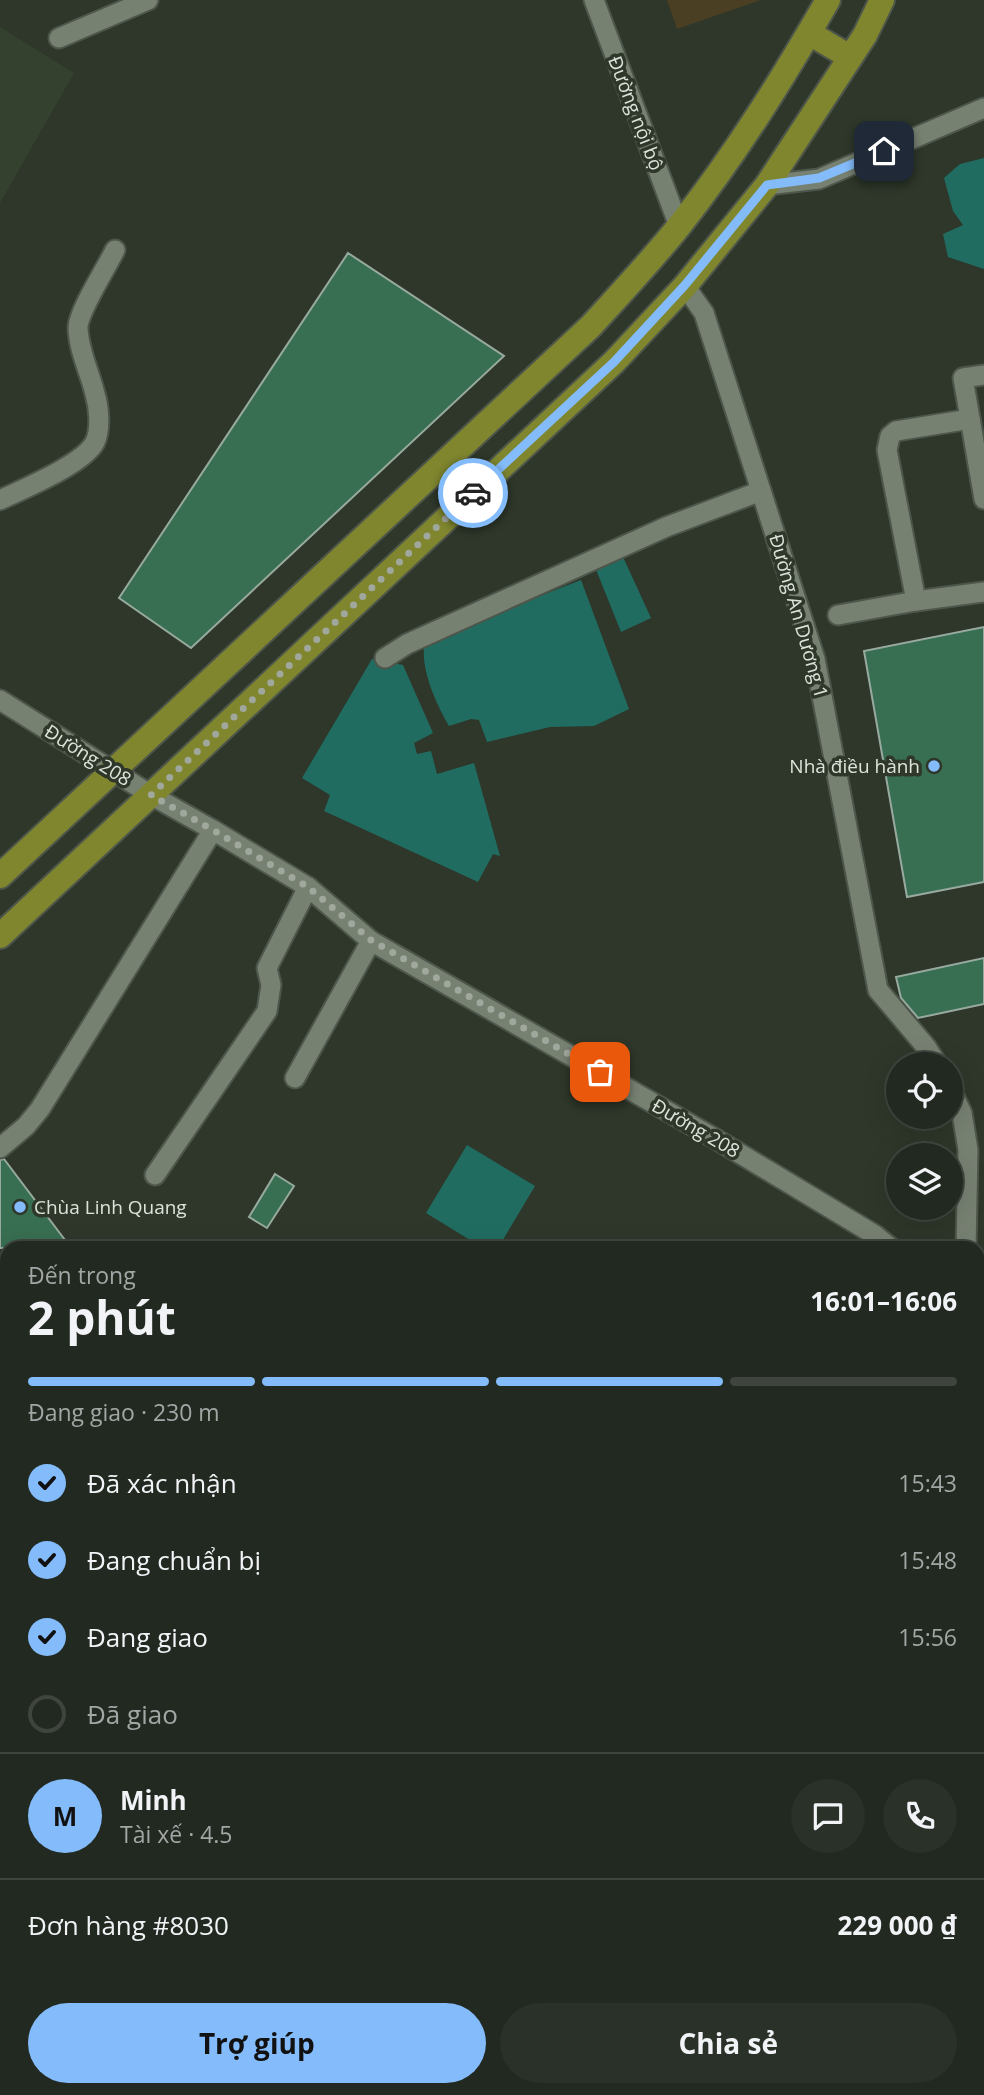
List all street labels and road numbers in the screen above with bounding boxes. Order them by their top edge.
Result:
street label: Đường nội bộ [602,52,670,174]
street label: Đường An Dương 1 [763,531,835,701]
street label: Đường 208 [40,718,136,792]
street label: Đường 208 [647,1092,745,1164]

